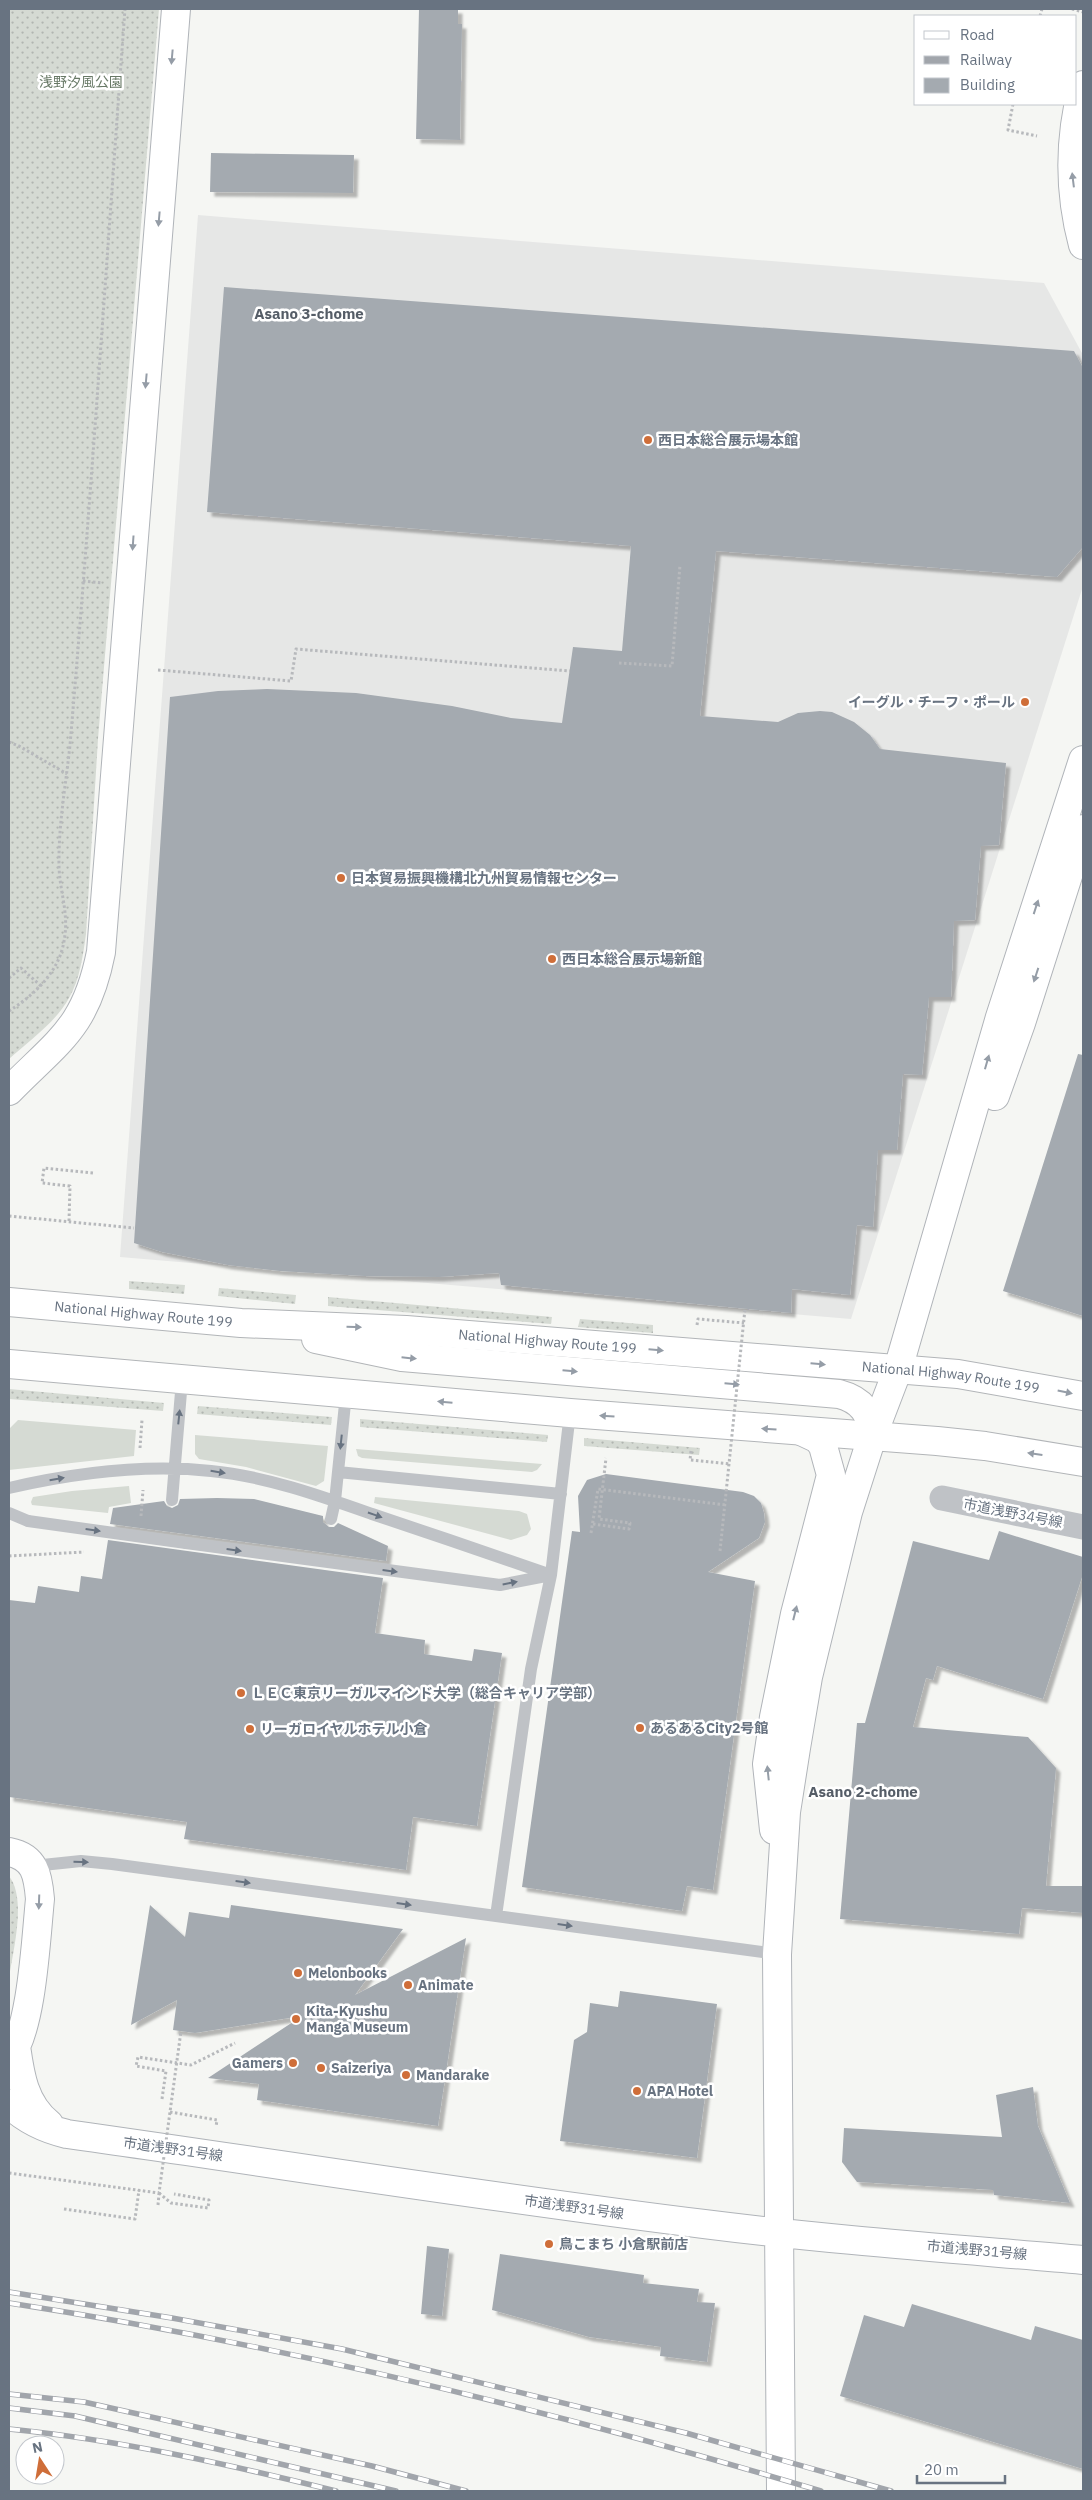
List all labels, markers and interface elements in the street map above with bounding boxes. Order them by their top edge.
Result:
legend [914,15,1077,105]
text: Road [960,25,995,44]
one-way arrow [168,50,176,66]
text: Railway [960,50,1013,69]
park label: 浅野汐風公園 [39,73,123,91]
text: Building [960,75,1015,94]
one-way arrow [1069,171,1077,187]
one-way arrow [155,212,163,228]
district label: Asano 3-chome [254,304,364,323]
one-way arrow [142,374,150,390]
place label: 西日本総合展示場本館 [658,431,798,449]
marker: 西日本総合展示場本館 [642,434,654,446]
one-way arrow [129,536,137,552]
place label: イーグル・チーフ・ポール [848,693,1015,711]
marker: イーグル・チーフ・ポール [1019,696,1031,708]
place label: 日本貿易振興機構北九州貿易情報センター [351,869,617,887]
marker: 日本貿易振興機構北九州貿易情報センター [335,872,347,884]
one-way arrow [1032,899,1040,914]
place label: 西日本総合展示場新館 [562,950,702,968]
marker: 西日本総合展示場新館 [546,953,558,965]
one-way arrow [1032,968,1040,983]
one-way arrow [983,1054,991,1070]
street label: National Highway Route 199 [54,1297,233,1331]
one-way arrow [346,1324,362,1332]
street label: National Highway Route 199 [458,1325,637,1357]
one-way arrow [648,1347,664,1355]
one-way arrow [401,1354,417,1362]
street label: National Highway Route 199 [861,1357,1041,1397]
one-way arrow [810,1360,826,1368]
one-way arrow [563,1367,579,1375]
one-way arrow [725,1381,741,1389]
one-way arrow [1058,1389,1074,1397]
one-way arrow [437,1398,453,1406]
one-way arrow [175,1408,183,1424]
one-way arrow [599,1412,615,1420]
one-way arrow [761,1424,777,1432]
one-way arrow [337,1435,345,1451]
one-way arrow [1027,1449,1043,1457]
one-way arrow [211,1468,227,1476]
one-way arrow [49,1475,64,1483]
street label: 市道浅野34号線 [962,1495,1064,1531]
one-way arrow [368,1511,383,1519]
one-way arrow [85,1526,101,1534]
one-way arrow [226,1546,242,1554]
one-way arrow [382,1567,398,1575]
one-way arrow [502,1579,518,1587]
one-way arrow [791,1606,799,1621]
place label: ＬＥＣ東京リーガルマインド大学（総合キャリア学部） [251,1684,601,1702]
marker: ＬＥＣ東京リーガルマインド大学（総合キャリア学部） [235,1687,247,1699]
place label: あるあるCity2号館 [650,1719,768,1737]
place label: リーガロイヤルホテル小倉 [260,1720,428,1738]
marker: あるあるCity2号館 [634,1722,646,1734]
marker: リーガロイヤルホテル小倉 [244,1723,256,1735]
one-way arrow [764,1765,772,1781]
district label: Asano 2-chome [808,1782,918,1801]
one-way arrow [74,1858,90,1866]
one-way arrow [235,1878,251,1886]
one-way arrow [35,1894,43,1910]
one-way arrow [396,1900,412,1908]
one-way arrow [557,1922,573,1930]
place label: Melonbooks [308,1964,387,1982]
marker: Melonbooks [292,1967,304,1979]
place label: Animate [418,1976,474,1994]
marker: Animate [402,1979,414,1991]
place label: Kita-Kyushu Manga Museum [306,2002,408,2036]
marker: Kita-Kyushu Manga Museum [290,2013,302,2025]
place label: Gamers [232,2054,283,2072]
marker: Gamers [287,2057,299,2069]
place label: Saizeriya [331,2059,392,2077]
marker: Saizeriya [315,2062,327,2074]
place label: Mandarake [416,2066,489,2084]
marker: Mandarake [400,2069,412,2081]
place label: APA Hotel [647,2082,713,2100]
marker: APA Hotel [631,2085,643,2097]
street label: 市道浅野31号線 [122,2133,224,2165]
street label: 市道浅野31号線 [523,2191,625,2223]
place label: 鳥こまち 小倉駅前店 [559,2235,688,2253]
street label: 市道浅野31号線 [926,2237,1028,2263]
marker: 鳥こまち 小倉駅前店 [543,2238,555,2250]
north arrow [15,2435,65,2485]
text: N [30,2437,44,2457]
scale bar [917,2452,1004,2484]
text: 20 m [924,2460,959,2479]

